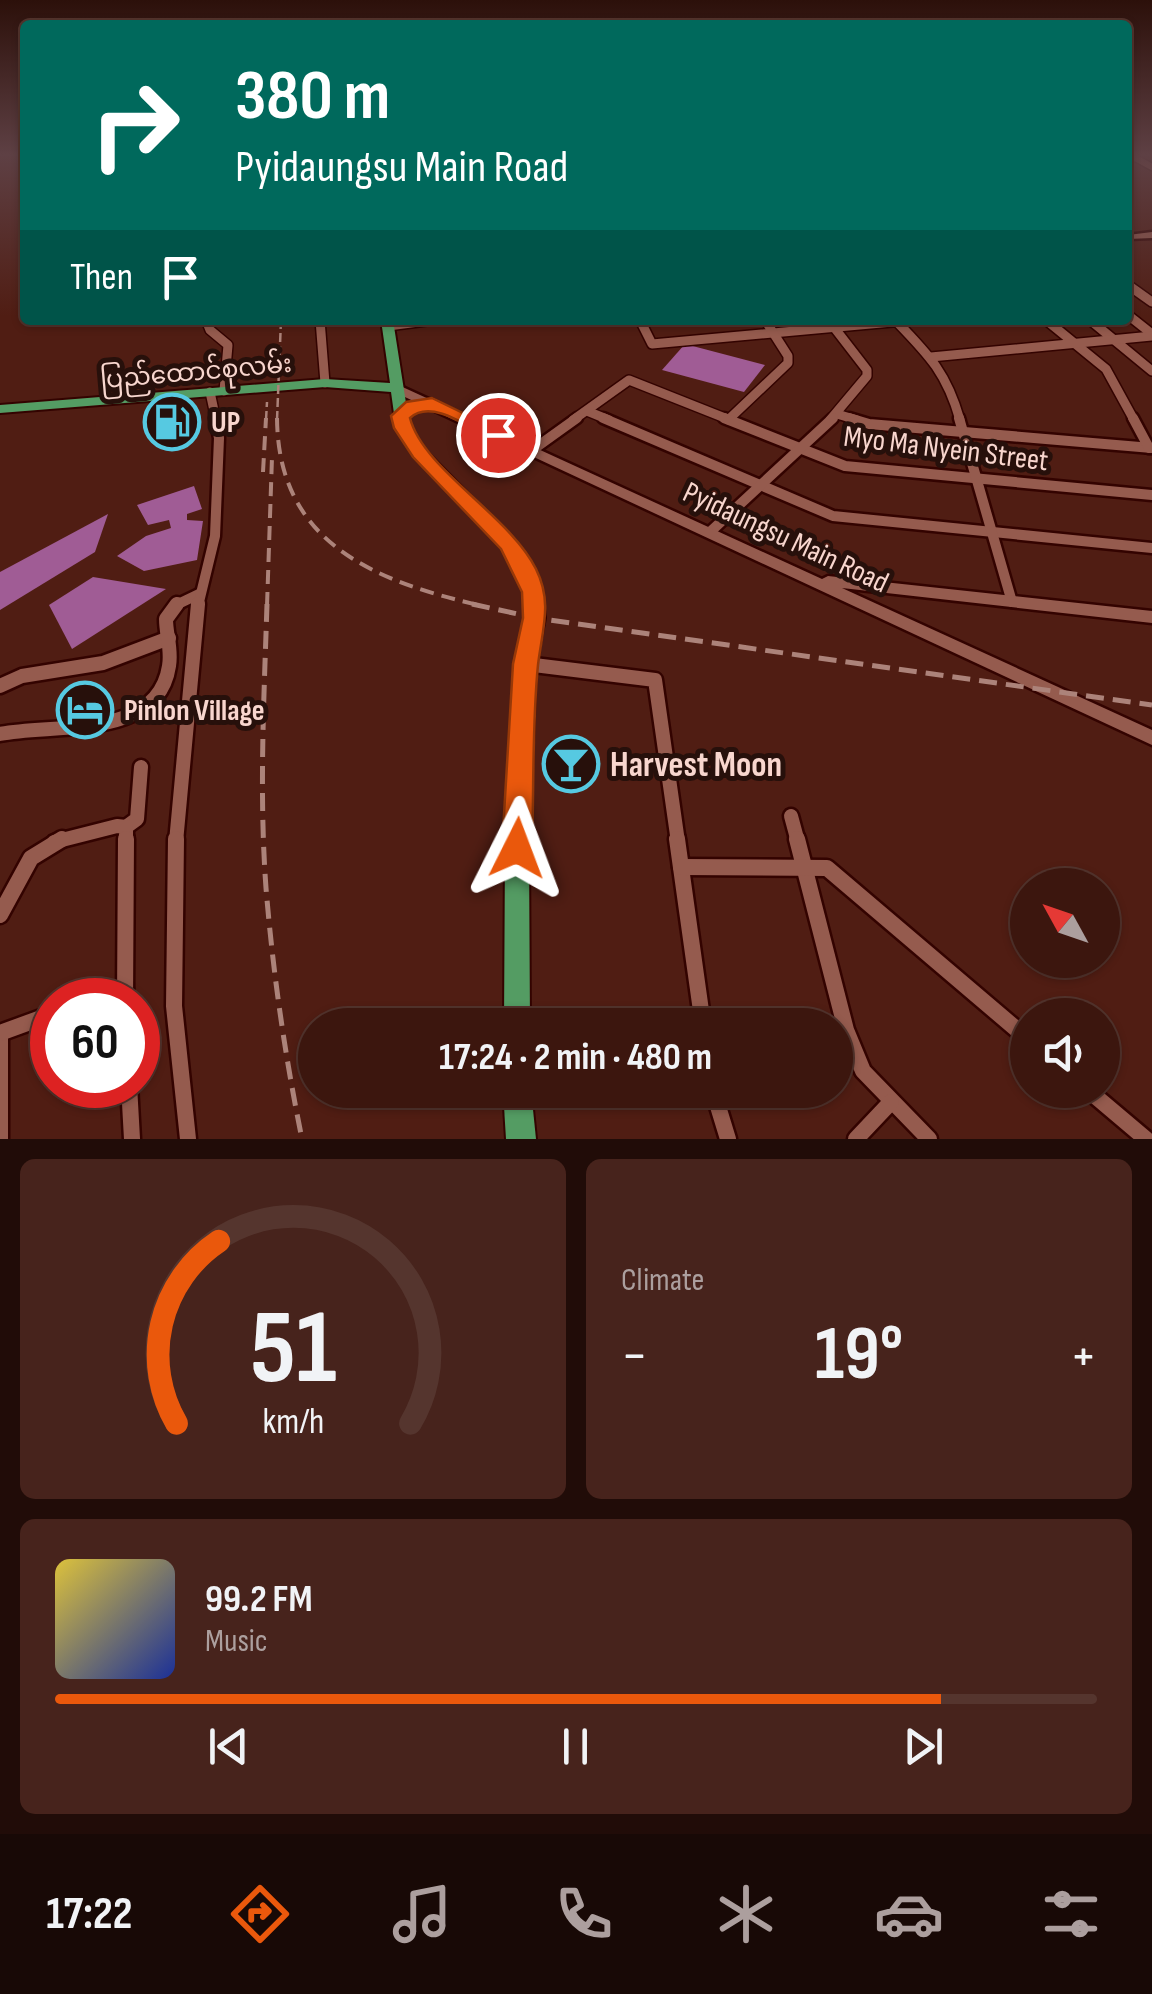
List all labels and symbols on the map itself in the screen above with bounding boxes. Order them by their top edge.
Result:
street label: ပြည်ထောင်စုလမ်း [99,346,294,400]
fuel station icon: UP [142,392,202,452]
pin [456,393,541,478]
place label: UP [211,405,240,441]
street label: Myo Ma Nyein Street [842,419,1050,479]
street label: Pyidaungsu Main Road [677,475,894,601]
hotel icon: Pinlon Village [55,680,115,740]
place label: Pinlon Village [124,693,265,729]
bar icon: Harvest Moon [541,734,601,794]
place label: Harvest Moon [610,744,782,787]
position arrow [465,796,569,900]
north arrow [1010,868,1120,978]
speed limit sign: 60 [30,978,160,1108]

